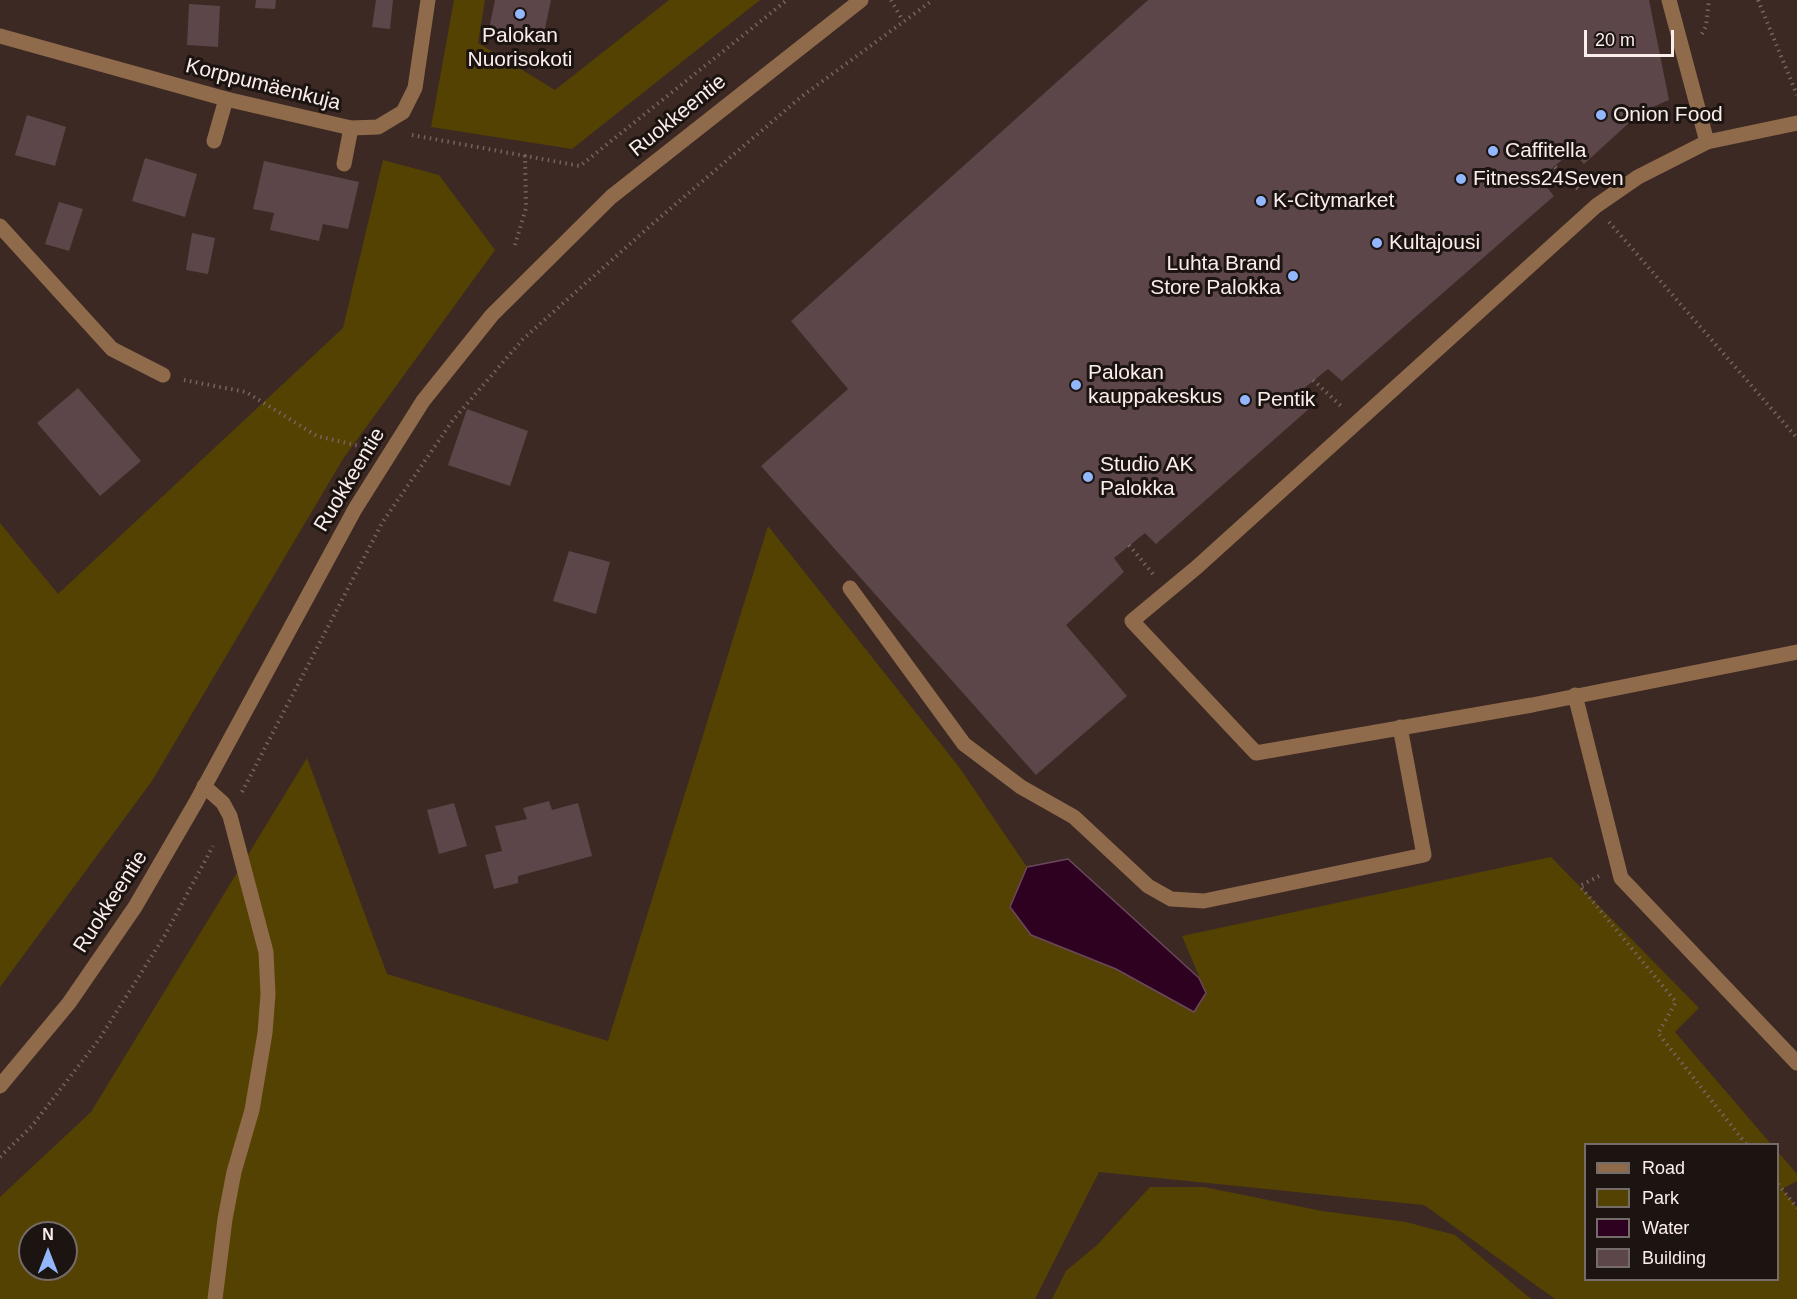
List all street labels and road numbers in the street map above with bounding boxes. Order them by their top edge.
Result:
street label: Korppumäenkuja [183,54,343,116]
street label: Ruokkeentie [625,69,731,163]
street label: Ruokkeentie [309,423,391,537]
street label: Ruokkeentie [69,846,153,958]

